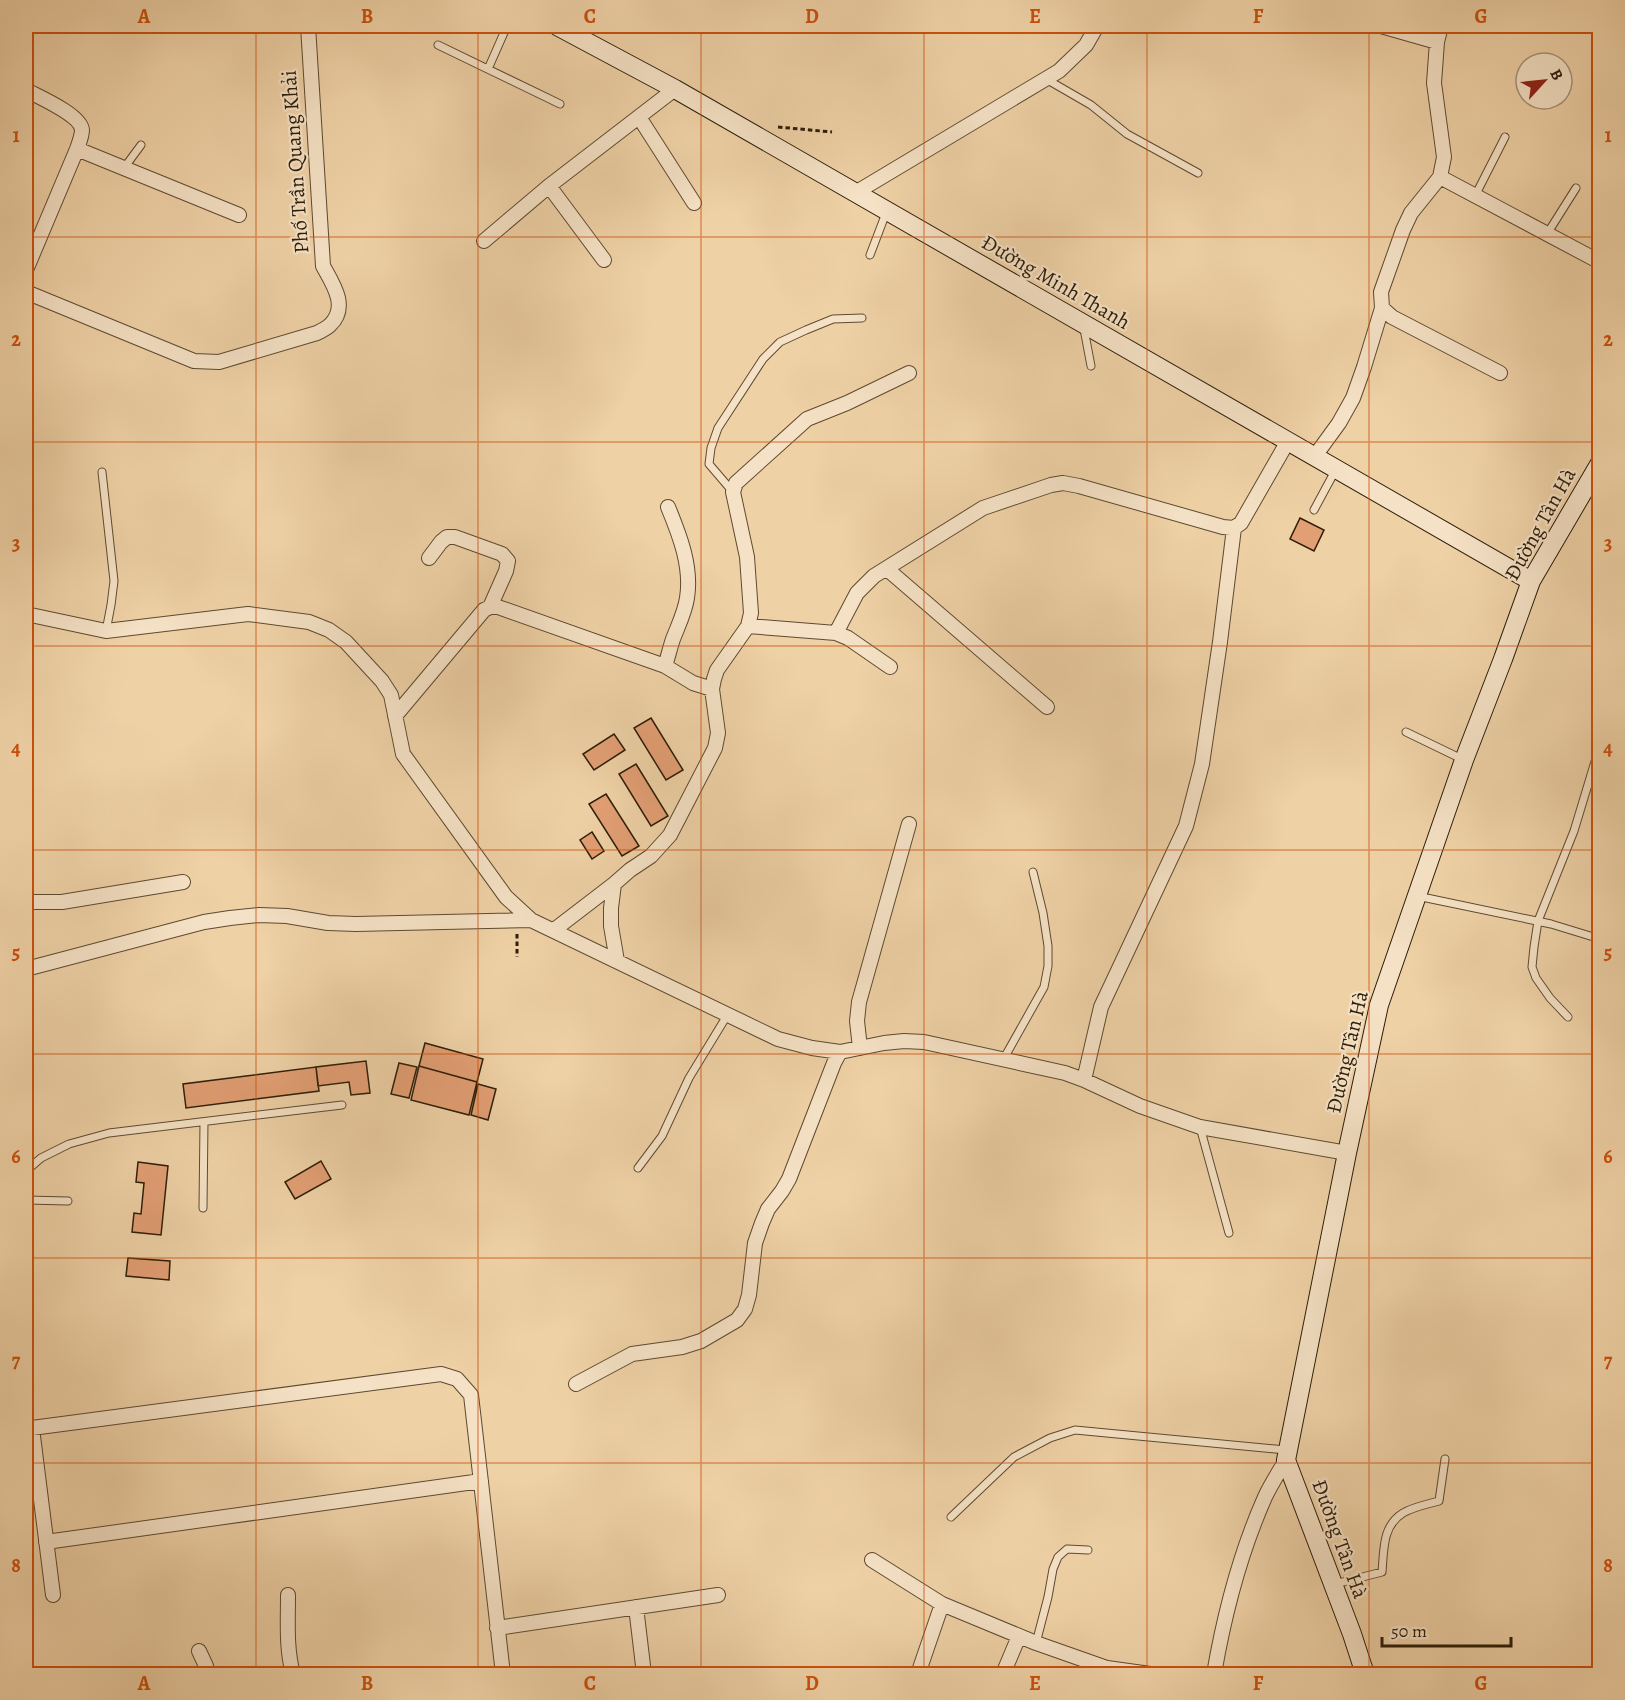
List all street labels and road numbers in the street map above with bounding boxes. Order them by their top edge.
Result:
street label: Phố Trần Quang Khải [275,69,315,255]
street label: Đường Minh Thanh [977,228,1135,336]
street label: Đường Tân Hà [1498,463,1583,585]
street label: Đường Tân Hà [1319,988,1375,1116]
street label: Đường Tân Hà [1306,1476,1375,1603]

